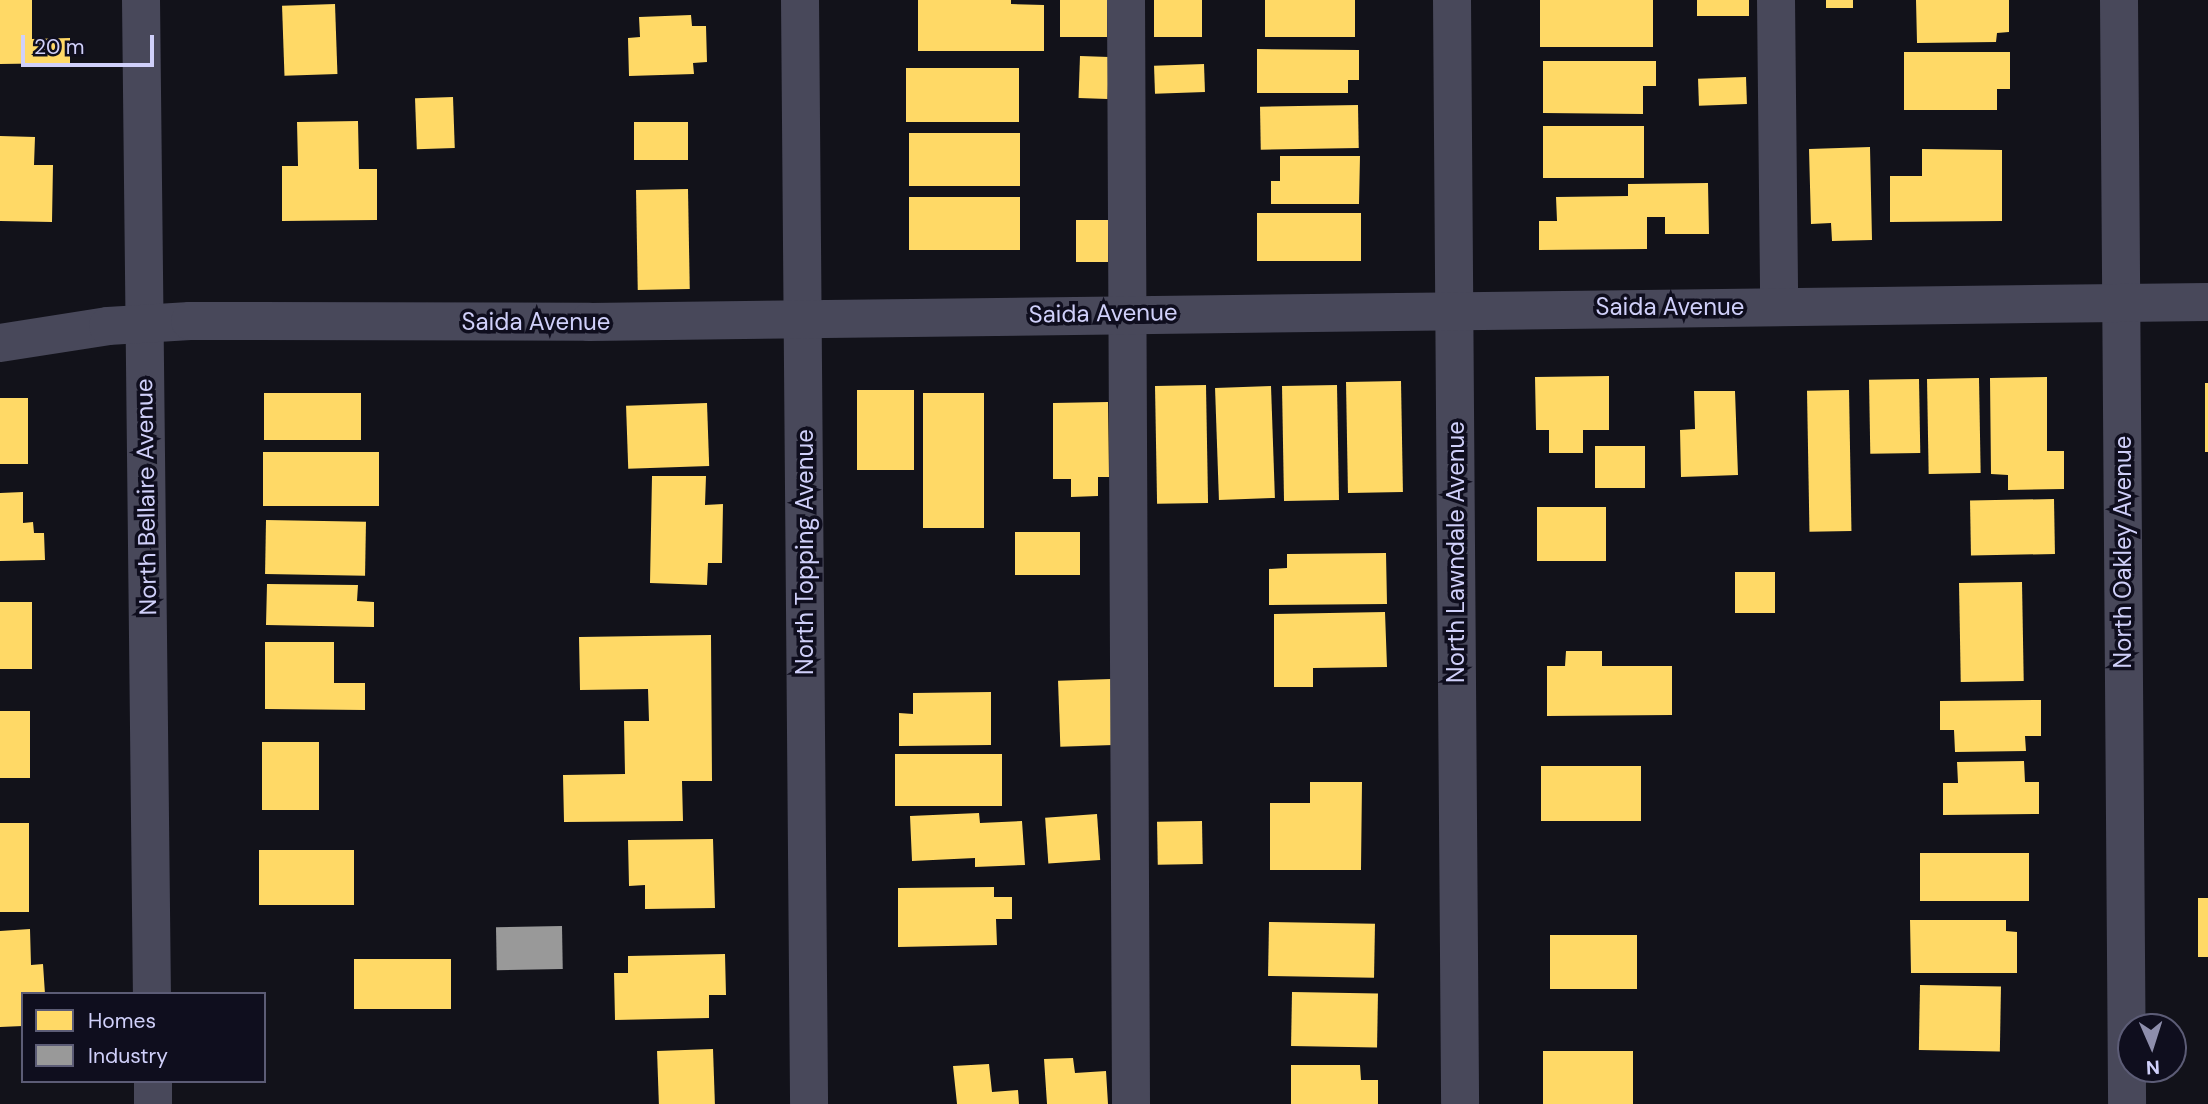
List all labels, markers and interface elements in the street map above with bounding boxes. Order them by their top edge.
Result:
scale bar [24,21,158,65]
text: 20 m [34,33,85,61]
street label: Saida Avenue [1596,293,1744,321]
street label: Saida Avenue [1028,297,1178,329]
street label: Saida Avenue [462,308,610,336]
street label: North Bellaire Avenue [130,378,162,616]
street label: North Lawndale Avenue [1442,421,1470,683]
street label: North Topping Avenue [791,429,819,675]
street label: North Oakley Avenue [2109,436,2137,668]
legend [21,992,266,1083]
text: Homes [88,1007,156,1035]
north arrow [2117,1013,2187,1083]
text: Industry [88,1042,168,1070]
text: N [2145,1055,2161,1080]

